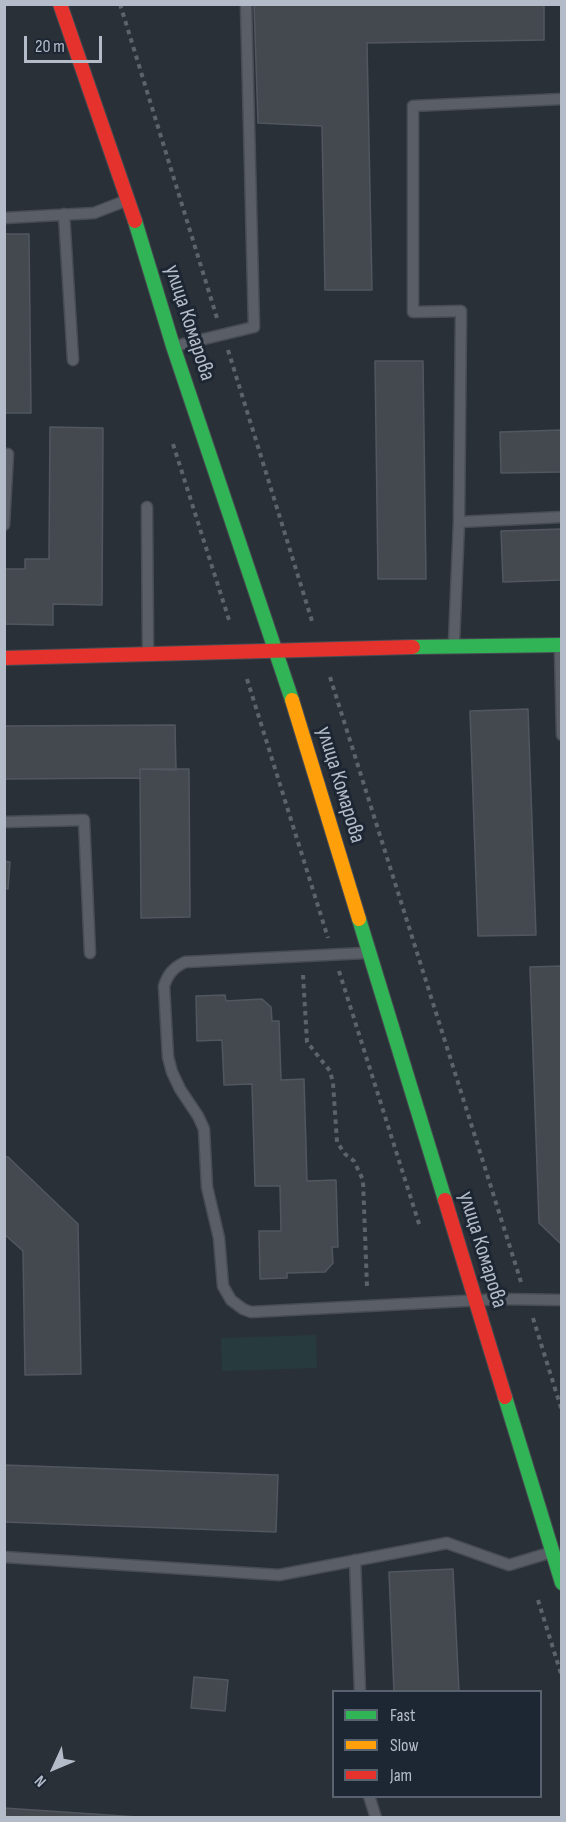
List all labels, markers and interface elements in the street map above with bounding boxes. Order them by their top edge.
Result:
scale bar [27,24,105,62]
text: 20 m [35,36,65,57]
street label: улица Комарова [158,262,220,384]
street label: улица Комарова [310,724,370,846]
street label: улица Комарова [452,1189,512,1311]
legend [332,1690,542,1798]
text: Fast [390,1705,415,1726]
text: Slow [390,1735,419,1756]
north arrow [24,1738,84,1798]
text: Jam [390,1765,412,1786]
text: N [31,1771,50,1791]

